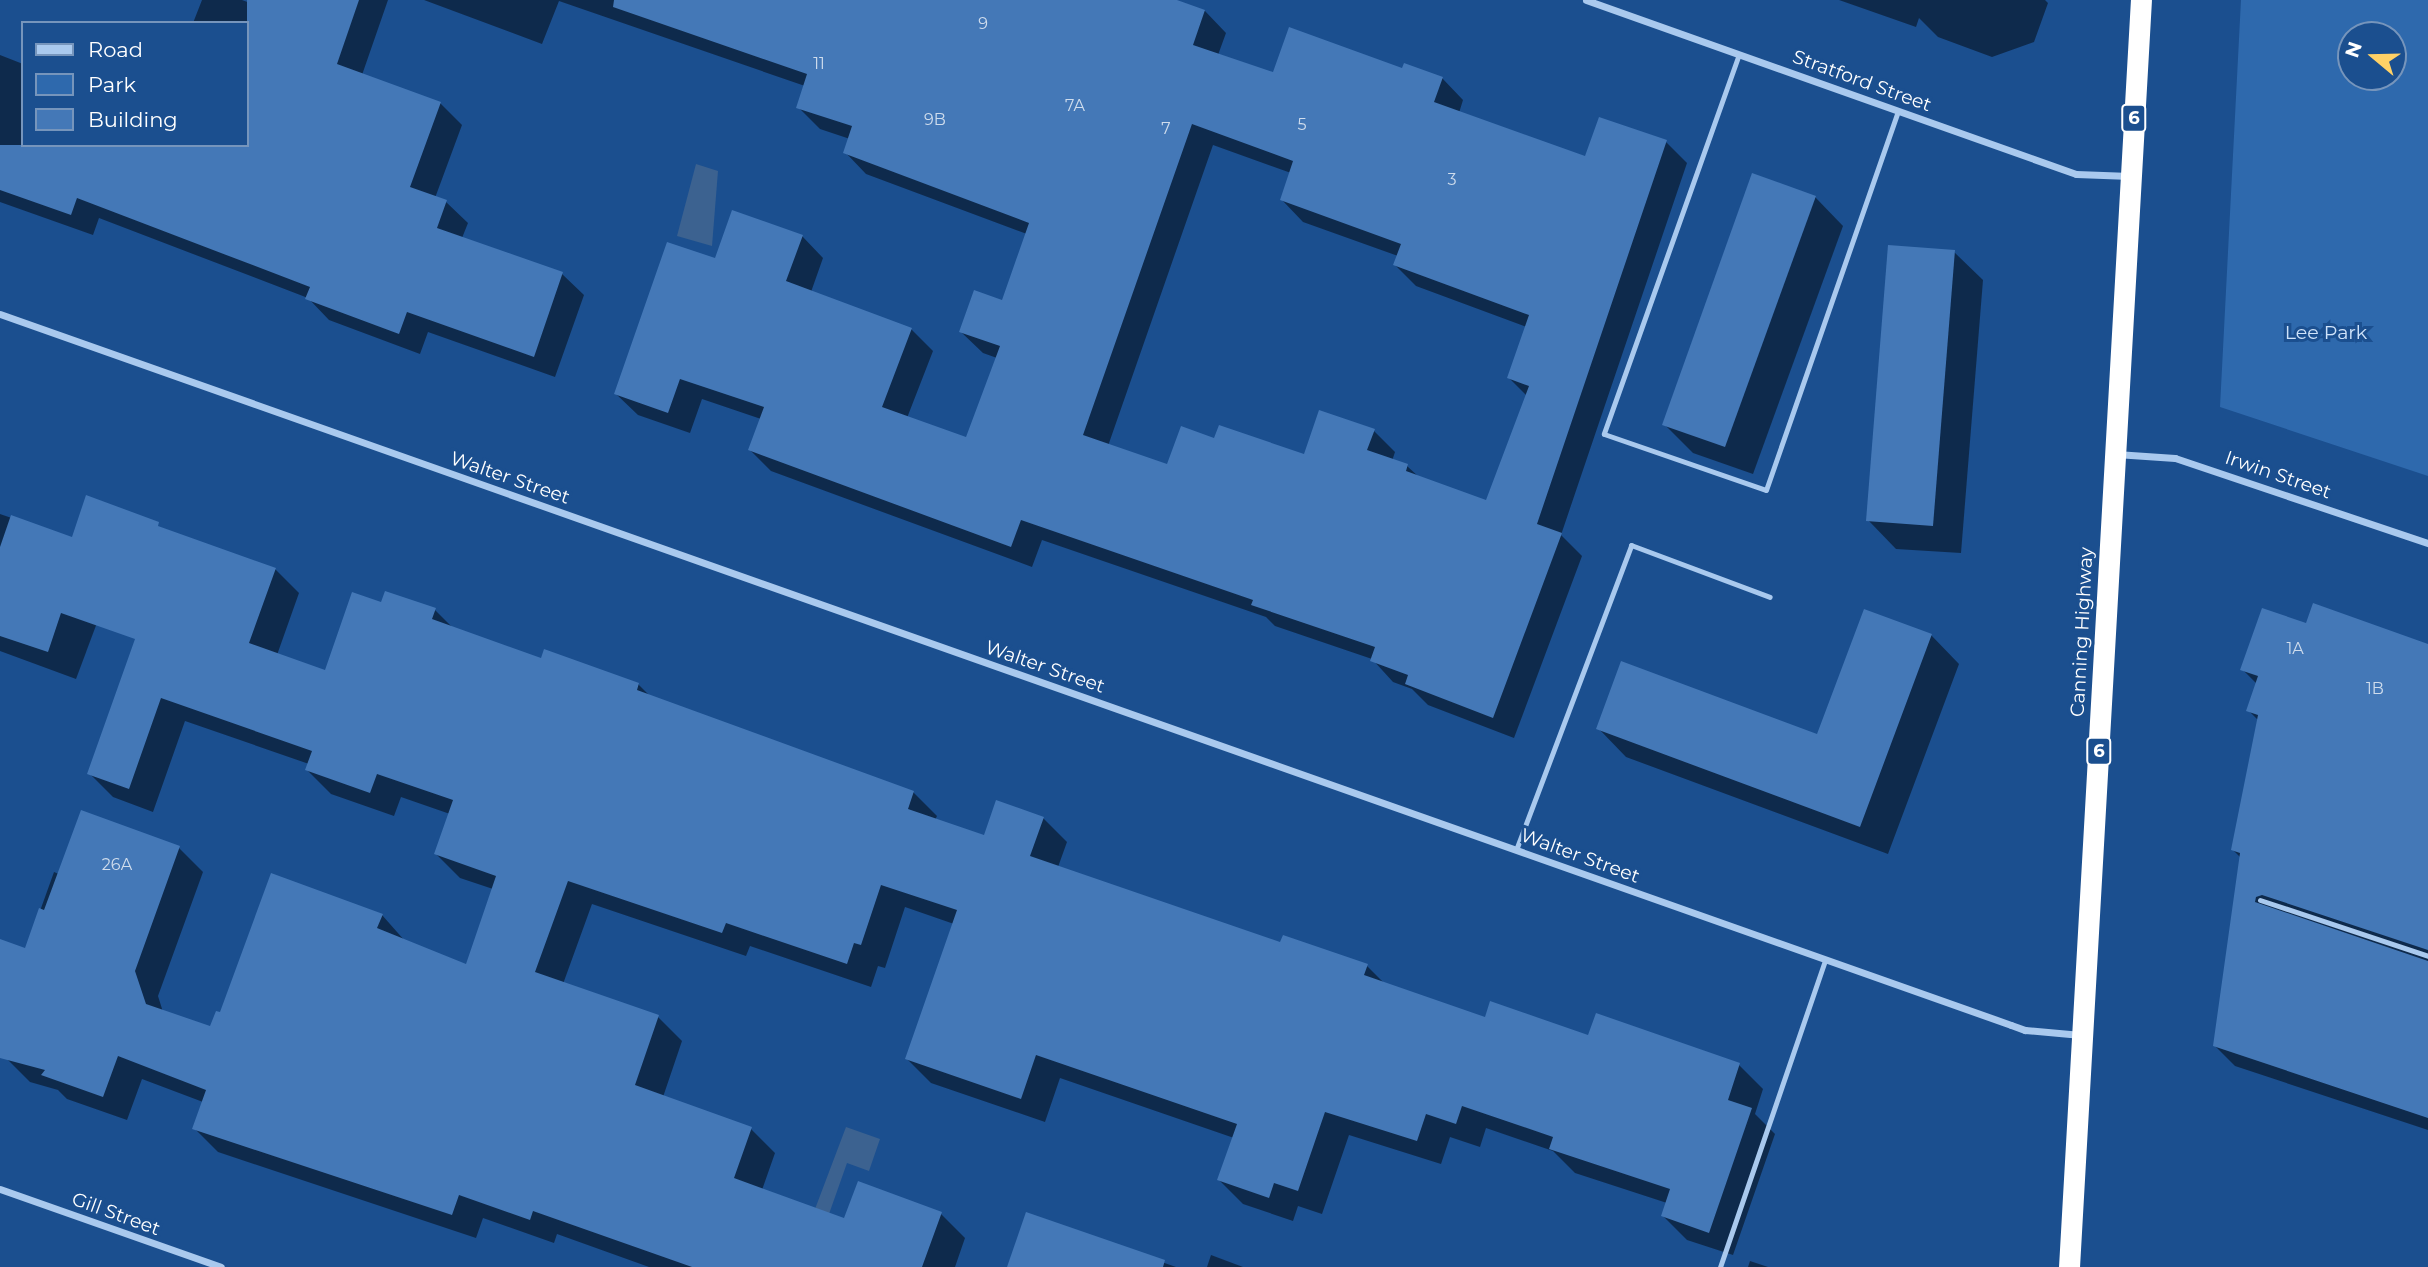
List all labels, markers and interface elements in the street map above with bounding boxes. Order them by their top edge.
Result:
house number: 9 [978,14,988,34]
legend [21,21,248,147]
north arrow [2337,21,2407,91]
text: Road [88,37,143,62]
text: N [2340,39,2367,61]
street label: Stratford Street [1789,45,1935,117]
house number: 11 [813,54,825,74]
text: Park [88,72,136,97]
house number: 7A [1065,96,1085,116]
road number: 6 [2120,104,2148,132]
text: Building [88,107,178,132]
house number: 9B [924,110,946,130]
house number: 5 [1297,115,1307,135]
house number: 7 [1161,119,1171,139]
house number: 3 [1447,170,1457,190]
park label: Lee Park [2285,322,2367,344]
street label: Irwin Street [2222,446,2334,504]
street label: Walter Street [447,447,573,509]
street label: Canning Highway [2066,547,2098,717]
street label: Walter Street [982,636,1108,698]
house number: 1A [2286,639,2304,659]
house number: 1B [2366,679,2384,699]
road number: 6 [2085,736,2113,766]
street label: Walter Street [1517,824,1643,888]
house number: 26A [102,855,132,875]
street label: Gill Street [69,1187,163,1241]

